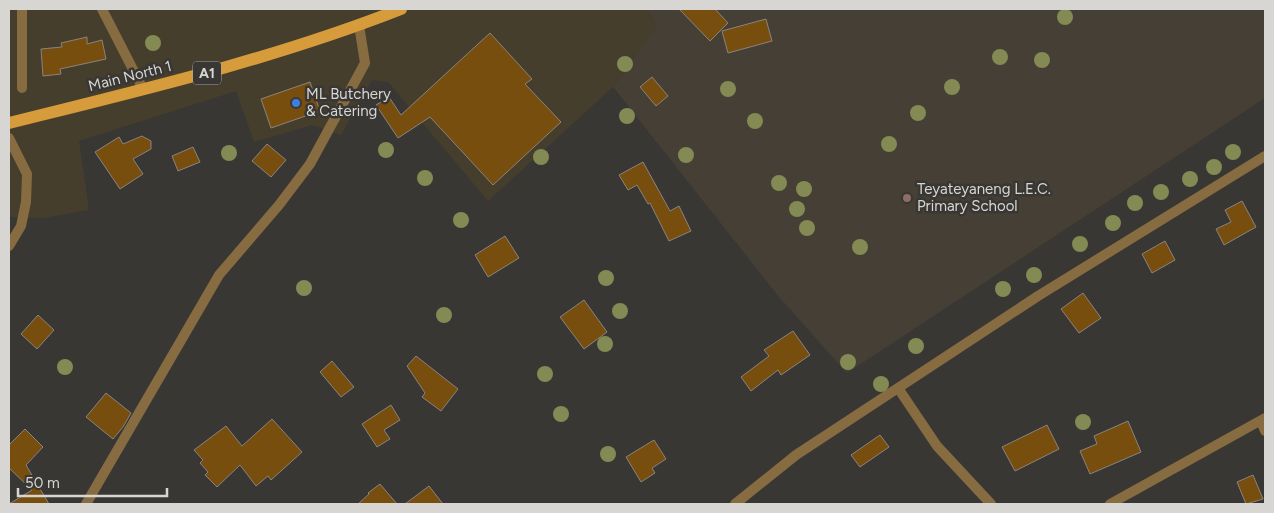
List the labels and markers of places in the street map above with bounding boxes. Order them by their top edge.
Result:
place label: ML Butchery & Catering [306,85,391,120]
marker: ML Butchery & Catering [290,97,302,109]
place label: Teyateyaneng L.E.C. Primary School [917,180,1051,215]
marker: Teyateyaneng L.E.C. Primary School [901,192,913,204]

